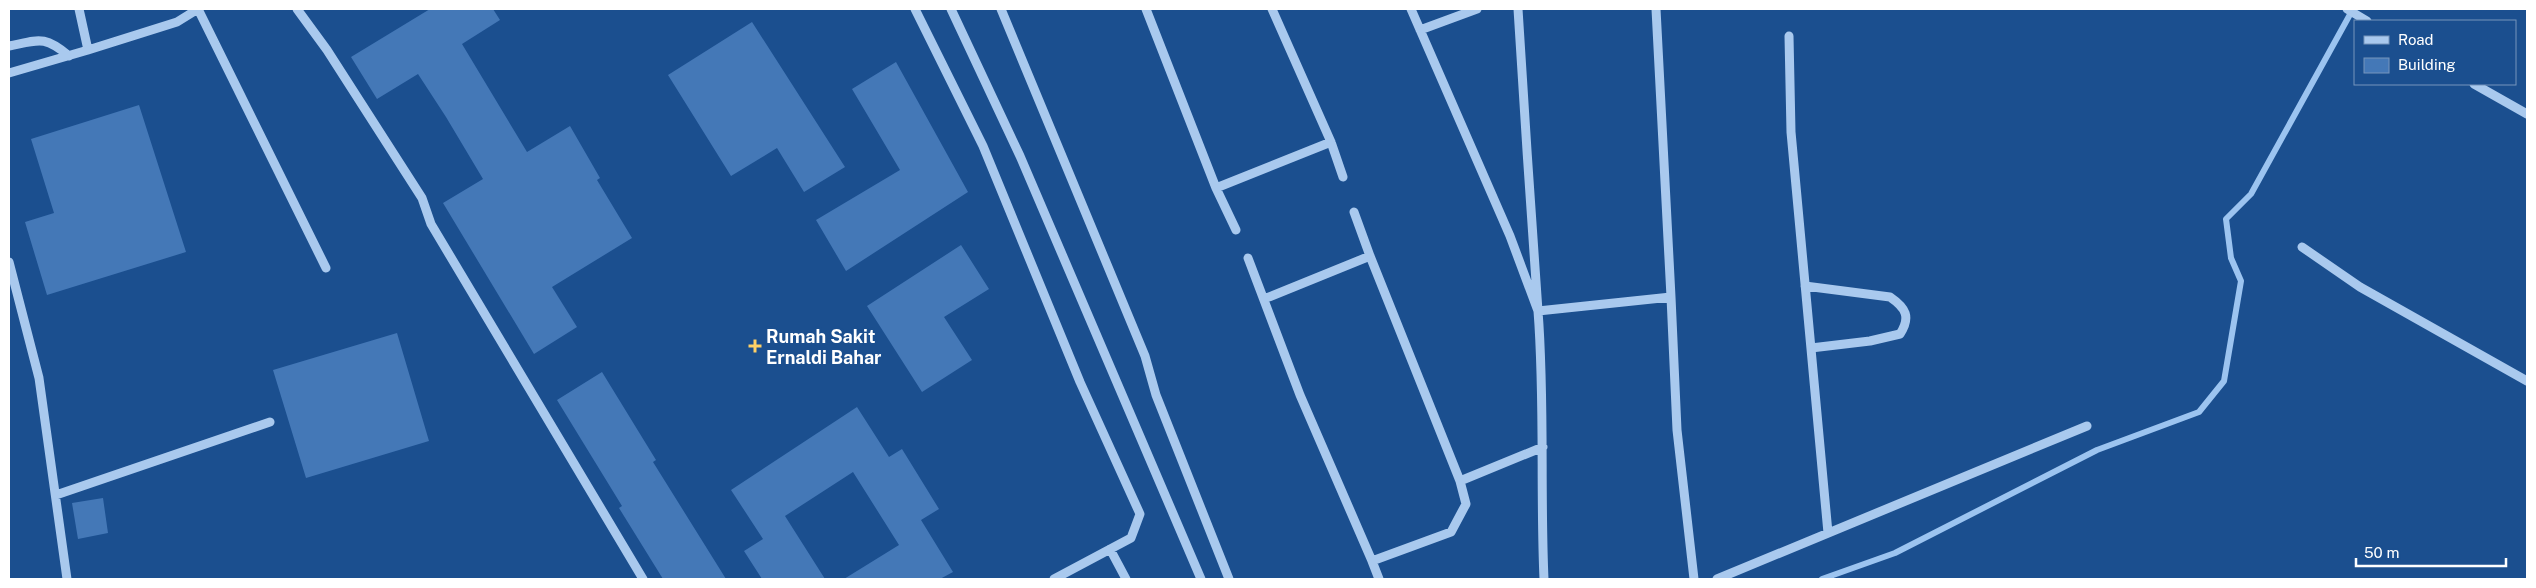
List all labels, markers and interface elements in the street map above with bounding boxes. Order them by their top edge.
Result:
legend [2354,20,2516,85]
text: Road [2398,31,2434,48]
text: Building [2398,56,2456,73]
place label: Rumah Sakit Ernaldi Bahar [766,326,882,368]
marker: Rumah Sakit Ernaldi Bahar [748,339,762,353]
scale bar [2356,536,2506,568]
text: 50 m [2364,544,2399,561]

